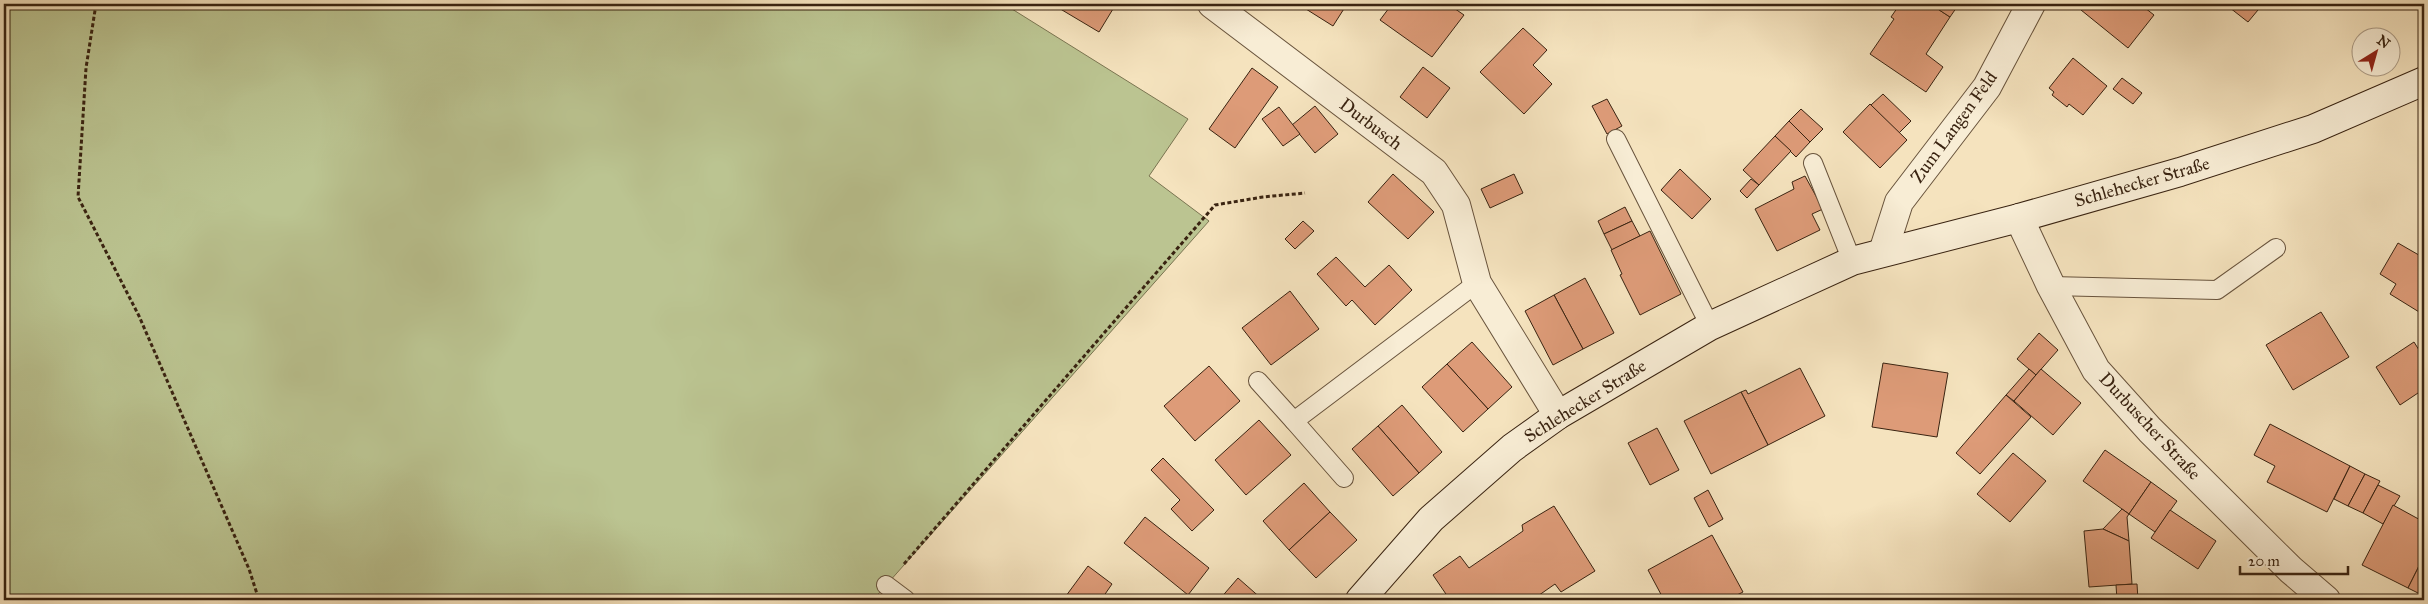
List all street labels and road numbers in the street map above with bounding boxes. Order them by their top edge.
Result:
street label: Zum Langen Feld [1906,67,2003,188]
street label: Durbusch [1335,93,1407,155]
street label: Schlehecker Straße [2072,152,2212,212]
street label: Schlehecker Straße [1520,355,1650,447]
street label: Durbuscher Straße [2095,368,2205,484]

